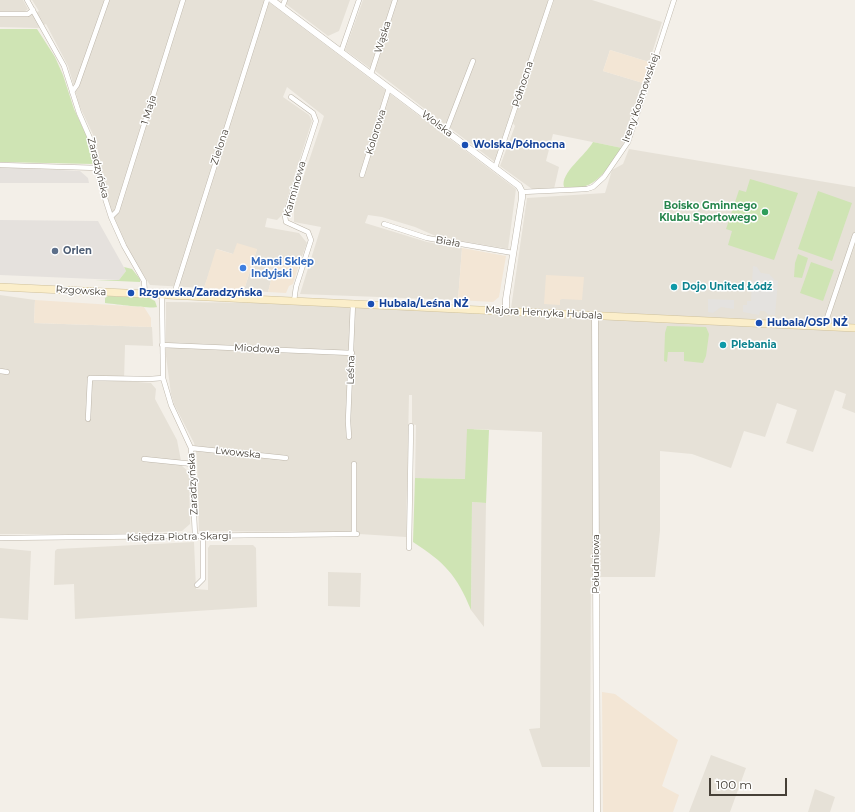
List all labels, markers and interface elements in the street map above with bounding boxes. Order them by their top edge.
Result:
street label: Wąska [372,19,394,55]
street label: Ireny Kosmowskiej [620,52,662,144]
street label: Północna [510,60,536,108]
street label: 1 Maja [139,94,159,126]
street label: Kolorowa [363,108,389,156]
street label: Wolska [419,108,455,140]
street label: Zielona [209,128,231,166]
street label: Zaradzyńska [85,136,111,200]
place label: Wolska/Północna [473,139,565,151]
marker: Wolska/Północna [460,140,470,150]
street label: Karminowa [281,160,309,218]
place label: Boisko Gminnego Klubu Sportowego [659,200,757,224]
marker: Boisko Gminnego Klubu Sportowego [760,207,770,217]
street label: Biała [435,234,461,250]
place label: Orlen [63,245,92,257]
marker: Orlen [50,246,60,256]
place label: Mansi Sklep Indyjski [251,256,314,280]
marker: Mansi Sklep Indyjski [238,263,248,273]
place label: Dojo United Łódź [682,281,772,293]
marker: Dojo United Łódź [669,282,679,292]
street label: Rzgowska [55,284,107,298]
place label: Rzgowska/Zaradzyńska [139,287,262,299]
marker: Rzgowska/Zaradzyńska [126,288,136,298]
place label: Hubala/Leśna NŻ [379,298,468,310]
marker: Hubala/Leśna NŻ [366,299,376,309]
street label: Majora Henryka Hubala [485,304,603,322]
place label: Hubala/OSP NŻ [767,317,848,329]
marker: Hubala/OSP NŻ [754,318,764,328]
place label: Plebania [731,339,777,351]
marker: Plebania [718,340,728,350]
street label: Miodowa [234,342,280,356]
street label: Leśna [344,355,358,385]
street label: Lwowska [215,445,261,461]
street label: Zaradzyńska [185,452,201,516]
street label: Księdza Piotra Skargi [127,530,231,544]
street label: Południowa [590,534,602,594]
scale bar [711,770,789,796]
text: 100 m [716,777,752,792]

